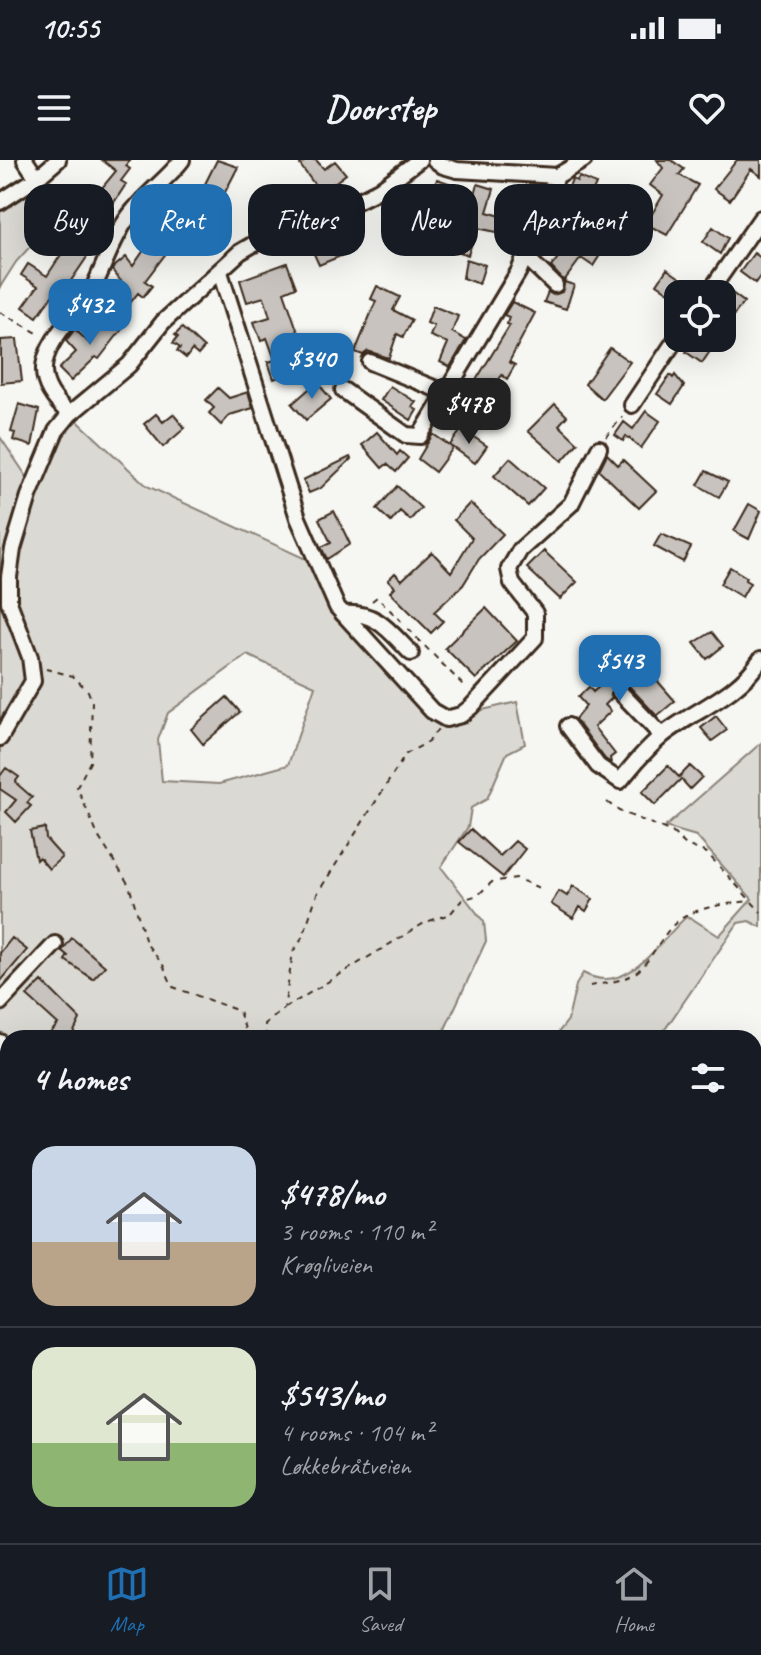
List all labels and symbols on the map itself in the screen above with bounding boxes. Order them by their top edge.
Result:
pin: $432 [43,279,137,347]
pin: $340 [265,333,359,401]
pin: $478 [422,378,516,446]
pin: $543 [573,635,667,703]

